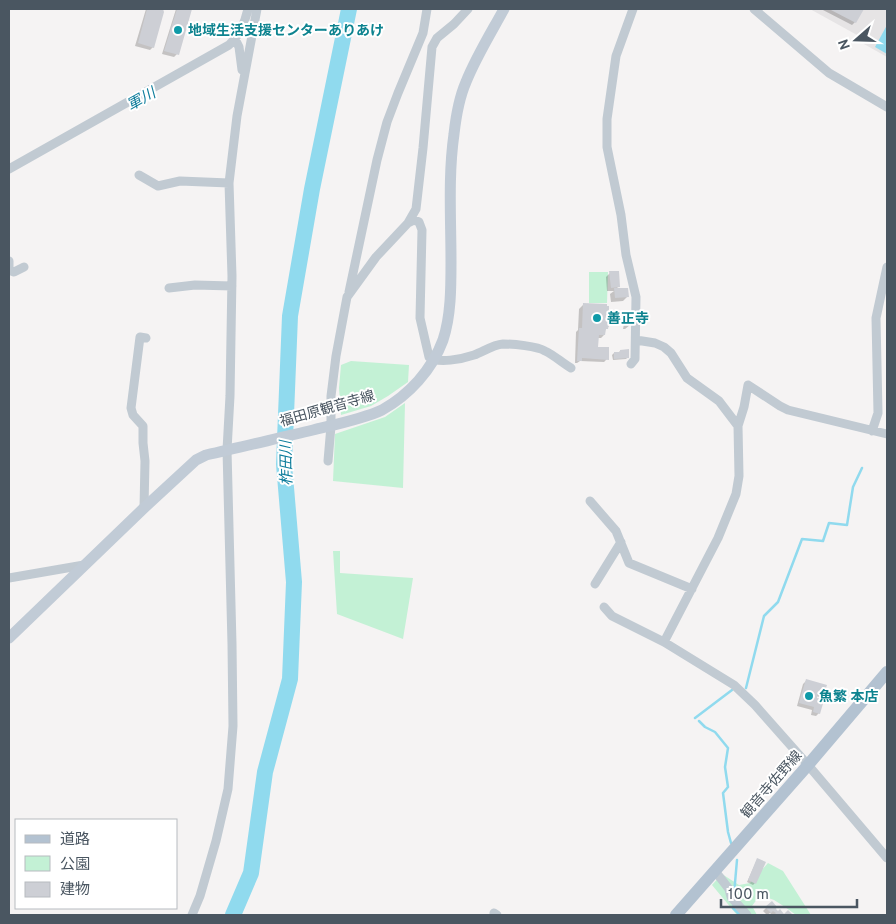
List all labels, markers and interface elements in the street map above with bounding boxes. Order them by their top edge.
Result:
north arrow [831,15,881,65]
place label: 地域生活支援センターありあけ [188,22,384,40]
marker: 地域生活支援センターありあけ [172,24,184,36]
text: N [835,36,855,52]
water label: 軍川 [124,84,161,116]
place label: 善正寺 [607,311,649,328]
marker: 善正寺 [591,312,603,324]
street label: 福田原観音寺線 [278,388,377,431]
water label: 柞田川 [278,438,297,486]
place label: 魚繁 本店 [819,689,879,706]
marker: 魚繁 本店 [803,690,815,702]
street label: 観音寺佐野線 [738,748,806,822]
legend [15,819,178,909]
text: 道路 [60,831,90,850]
text: 公園 [60,856,90,875]
scale bar [721,876,857,908]
text: 建物 [60,881,90,900]
text: 100 m [728,886,769,905]

